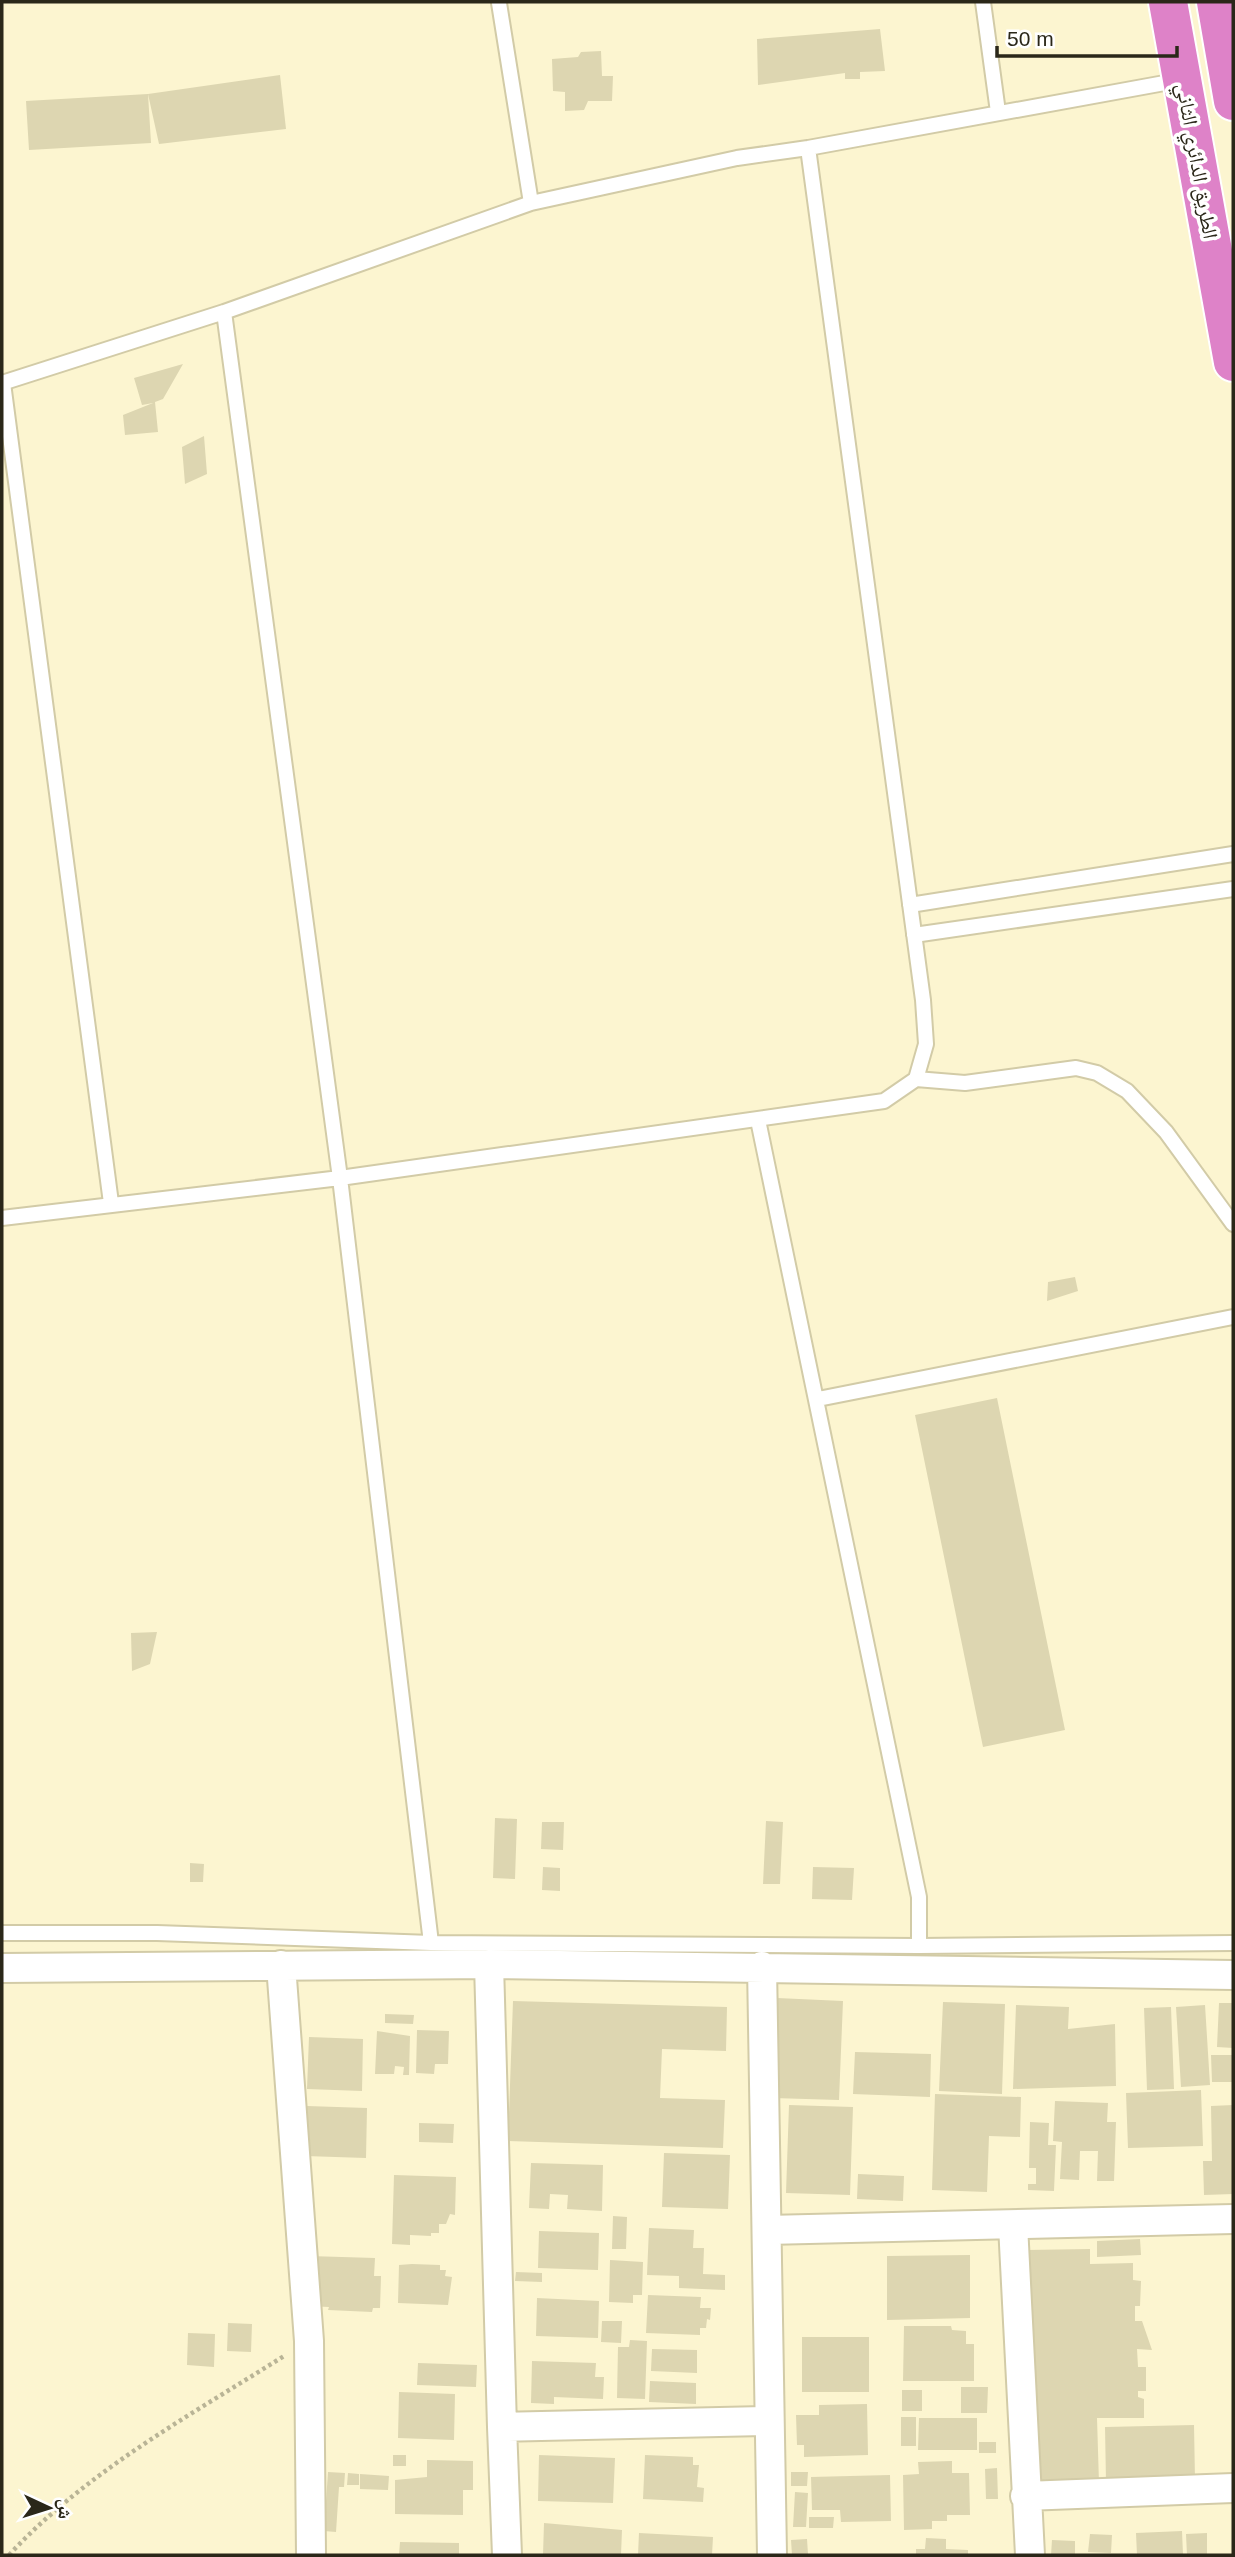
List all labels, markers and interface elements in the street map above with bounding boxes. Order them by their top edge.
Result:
scale bar [997,14,1177,58]
text: 50 m [1007,27,1054,50]
street label: الطريق الدائري الثاني [1167,81,1223,241]
north arrow [14,2473,84,2543]
text: ش [53,2498,77,2520]

